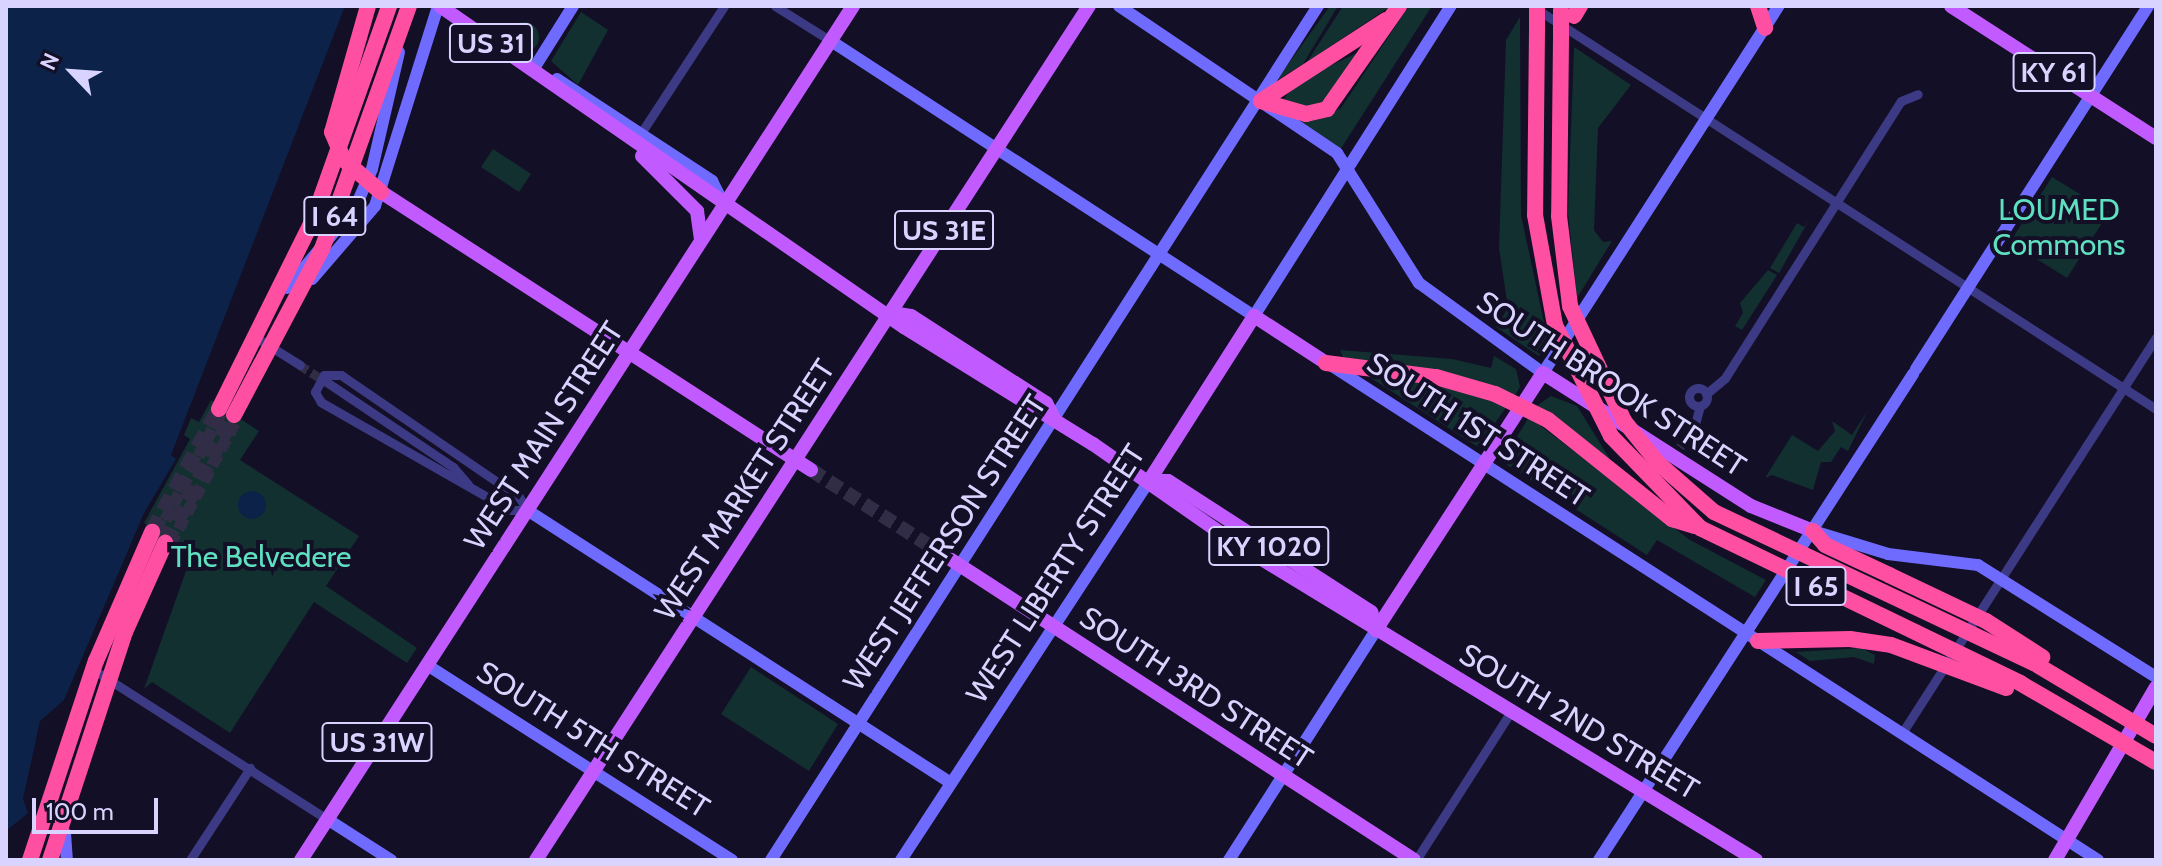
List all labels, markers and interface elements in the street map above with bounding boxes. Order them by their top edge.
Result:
road number: US 31 [447,19,535,67]
north arrow [32,32,112,112]
road number: KY 61 [2012,48,2096,96]
text: N [34,49,65,74]
road number: I 64 [303,192,367,240]
park label: LOUMED Commons [1993,192,2125,262]
road number: US 31E [894,206,994,254]
street label: SOUTH BROOK STREET [1470,284,1752,484]
street label: WEST MAIN STREET [457,315,631,557]
street label: SOUTH 1ST STREET [1360,345,1596,515]
street label: WEST MARKET STREET [647,353,843,627]
street label: WEST JEFFERSON STREET [836,389,1054,697]
street label: WEST LIBERTY STREET [959,438,1153,710]
road number: KY 1020 [1207,522,1331,570]
park label: The Belvedere [171,539,351,575]
road number: I 65 [1784,562,1848,610]
street label: SOUTH 3RD STREET [1073,599,1319,777]
street label: SOUTH 2ND STREET [1453,636,1705,808]
street label: SOUTH 5TH STREET [470,654,716,826]
road number: US 31W [321,718,433,766]
scale bar [36,782,162,832]
text: 100 m [46,797,114,826]

